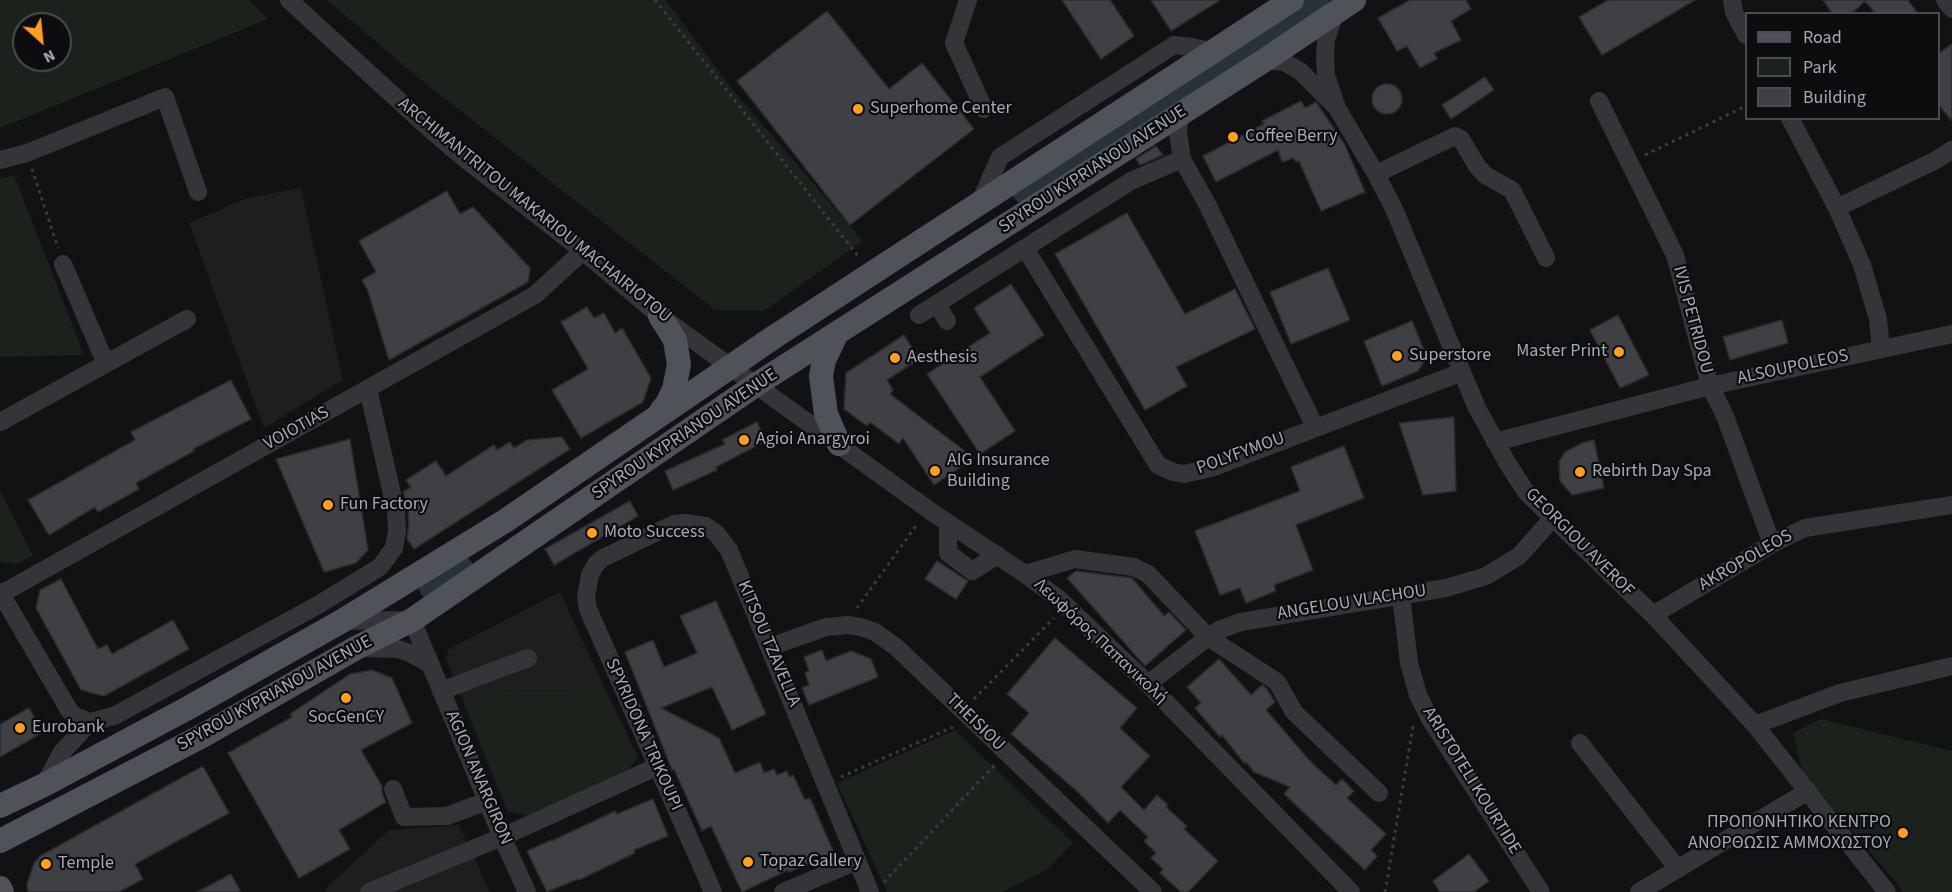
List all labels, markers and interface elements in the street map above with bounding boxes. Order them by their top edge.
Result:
north arrow [12,12,72,72]
legend [1745,12,1940,120]
text: Road [1803,25,1842,50]
text: N [40,44,59,68]
text: Park [1803,55,1837,80]
text: Building [1803,85,1866,110]
street label: ARCHIMANTRITOU MAKARIOU MACHAIRIOTOU [393,94,675,328]
place label: Superhome Center [870,98,1012,120]
street label: SPYROU KYPRIANOU AVENUE [995,101,1191,239]
marker: Superhome Center [851,102,865,116]
place label: Coffee Berry [1245,126,1338,148]
marker: Coffee Berry [1226,130,1240,144]
street label: IVIS PETRIDOU [1667,264,1717,376]
place label: Master Print [1516,341,1607,363]
place label: Superstore [1409,345,1491,367]
marker: Master Print [1612,345,1626,359]
street label: ALSOUPOLEOS [1735,346,1851,390]
place label: Aesthesis [907,347,977,369]
marker: Superstore [1390,349,1404,363]
marker: Aesthesis [888,351,902,365]
street label: SPYROU KYPRIANOU AVENUE [588,365,782,505]
street label: VOIOTIAS [261,402,333,456]
street label: POLYFYMOU [1194,428,1288,480]
place label: Agioi Anargyroi [756,429,870,451]
marker: Agioi Anargyroi [737,433,751,447]
place label: AIG Insurance Building [947,450,1050,492]
place label: Rebirth Day Spa [1592,461,1712,483]
marker: AIG Insurance Building [928,464,942,478]
marker: Rebirth Day Spa [1573,465,1587,479]
street label: GEORGIOU AVEROF [1520,484,1638,602]
place label: Fun Factory [340,494,428,516]
marker: Fun Factory [321,498,335,512]
place label: Moto Success [604,522,705,544]
marker: Moto Success [585,526,599,540]
street label: AKROPOLEOS [1695,526,1797,596]
street label: Λεωφόρος Παπανικολή [1029,575,1171,709]
street label: KITSOU TZAVELLA [732,578,804,710]
street label: ANGELOU VLACHOU [1276,581,1428,625]
street label: SPYROU KYPRIANOU AVENUE [174,631,376,757]
street label: SPYRIDONA TRIKOUPI [600,656,686,814]
street label: THEISIOU [941,690,1009,756]
marker: SocGenCY [339,691,353,705]
street label: ARISTOTELI KOURTIDE [1417,703,1525,859]
place label: SocGenCY [308,707,384,729]
street label: AGION ANARGIRON [440,708,516,848]
place label: Eurobank [32,717,105,739]
marker: Eurobank [13,721,27,735]
place label: ΠΡΟΠΟΝΗΤΙΚΟ ΚΕΝΤΡΟ ΑΝΟΡΘΩΣΙΣ ΑΜΜΟΧΩΣΤΟΥ [1688,812,1891,854]
marker: ΠΡΟΠΟΝΗΤΙΚΟ ΚΕΝΤΡΟ ΑΝΟΡΘΩΣΙΣ ΑΜΜΟΧΩΣΤΟΥ [1896,826,1910,840]
place label: Topaz Gallery [760,851,862,873]
place label: Temple [58,853,114,875]
marker: Topaz Gallery [741,855,755,869]
marker: Temple [39,857,53,871]

